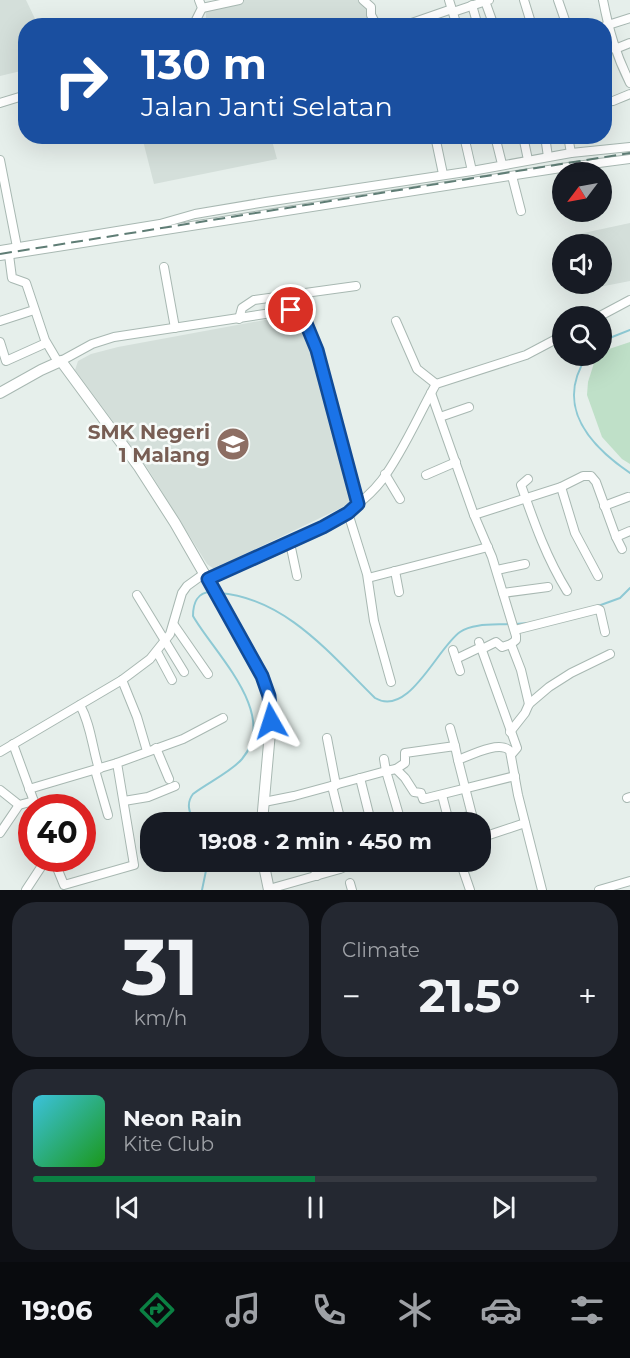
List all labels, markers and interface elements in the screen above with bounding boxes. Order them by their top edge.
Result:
text: 130 m [141,38,267,90]
icon: right [42,42,120,120]
text: Jalan Janti Selatan [141,90,393,123]
north arrow [552,162,612,222]
map controls [552,162,612,366]
button: sound [552,234,612,294]
pin [265,284,316,335]
icon: arrive [274,293,307,326]
button: search [552,306,612,366]
place label: SMK Negeri 1 Malang [88,420,210,467]
school or university icon: SMK Negeri 1 Malang [215,426,251,462]
position arrow [239,689,303,753]
speed limit sign: 40 [18,794,96,872]
text: 19:08 · 2 min · 450 m [199,828,432,855]
text: 31 [122,919,199,1015]
text: Climate [342,938,420,962]
text: 21.5° [419,968,520,1023]
text: − [342,976,361,1016]
text: + [578,976,597,1016]
text: km/h [134,1006,187,1030]
text: Neon Rain [123,1105,242,1132]
text: Kite Club [123,1132,214,1156]
icon: previous [111,1191,144,1224]
icon: pause [299,1191,332,1224]
icon: next [487,1191,520,1224]
icon: directions [136,1289,178,1331]
icon: music [222,1289,264,1331]
icon: phone [308,1289,350,1331]
icon: climate [394,1289,436,1331]
icon: car [480,1289,522,1331]
icon: filters [566,1289,608,1331]
text: 19:06 [22,1294,92,1327]

